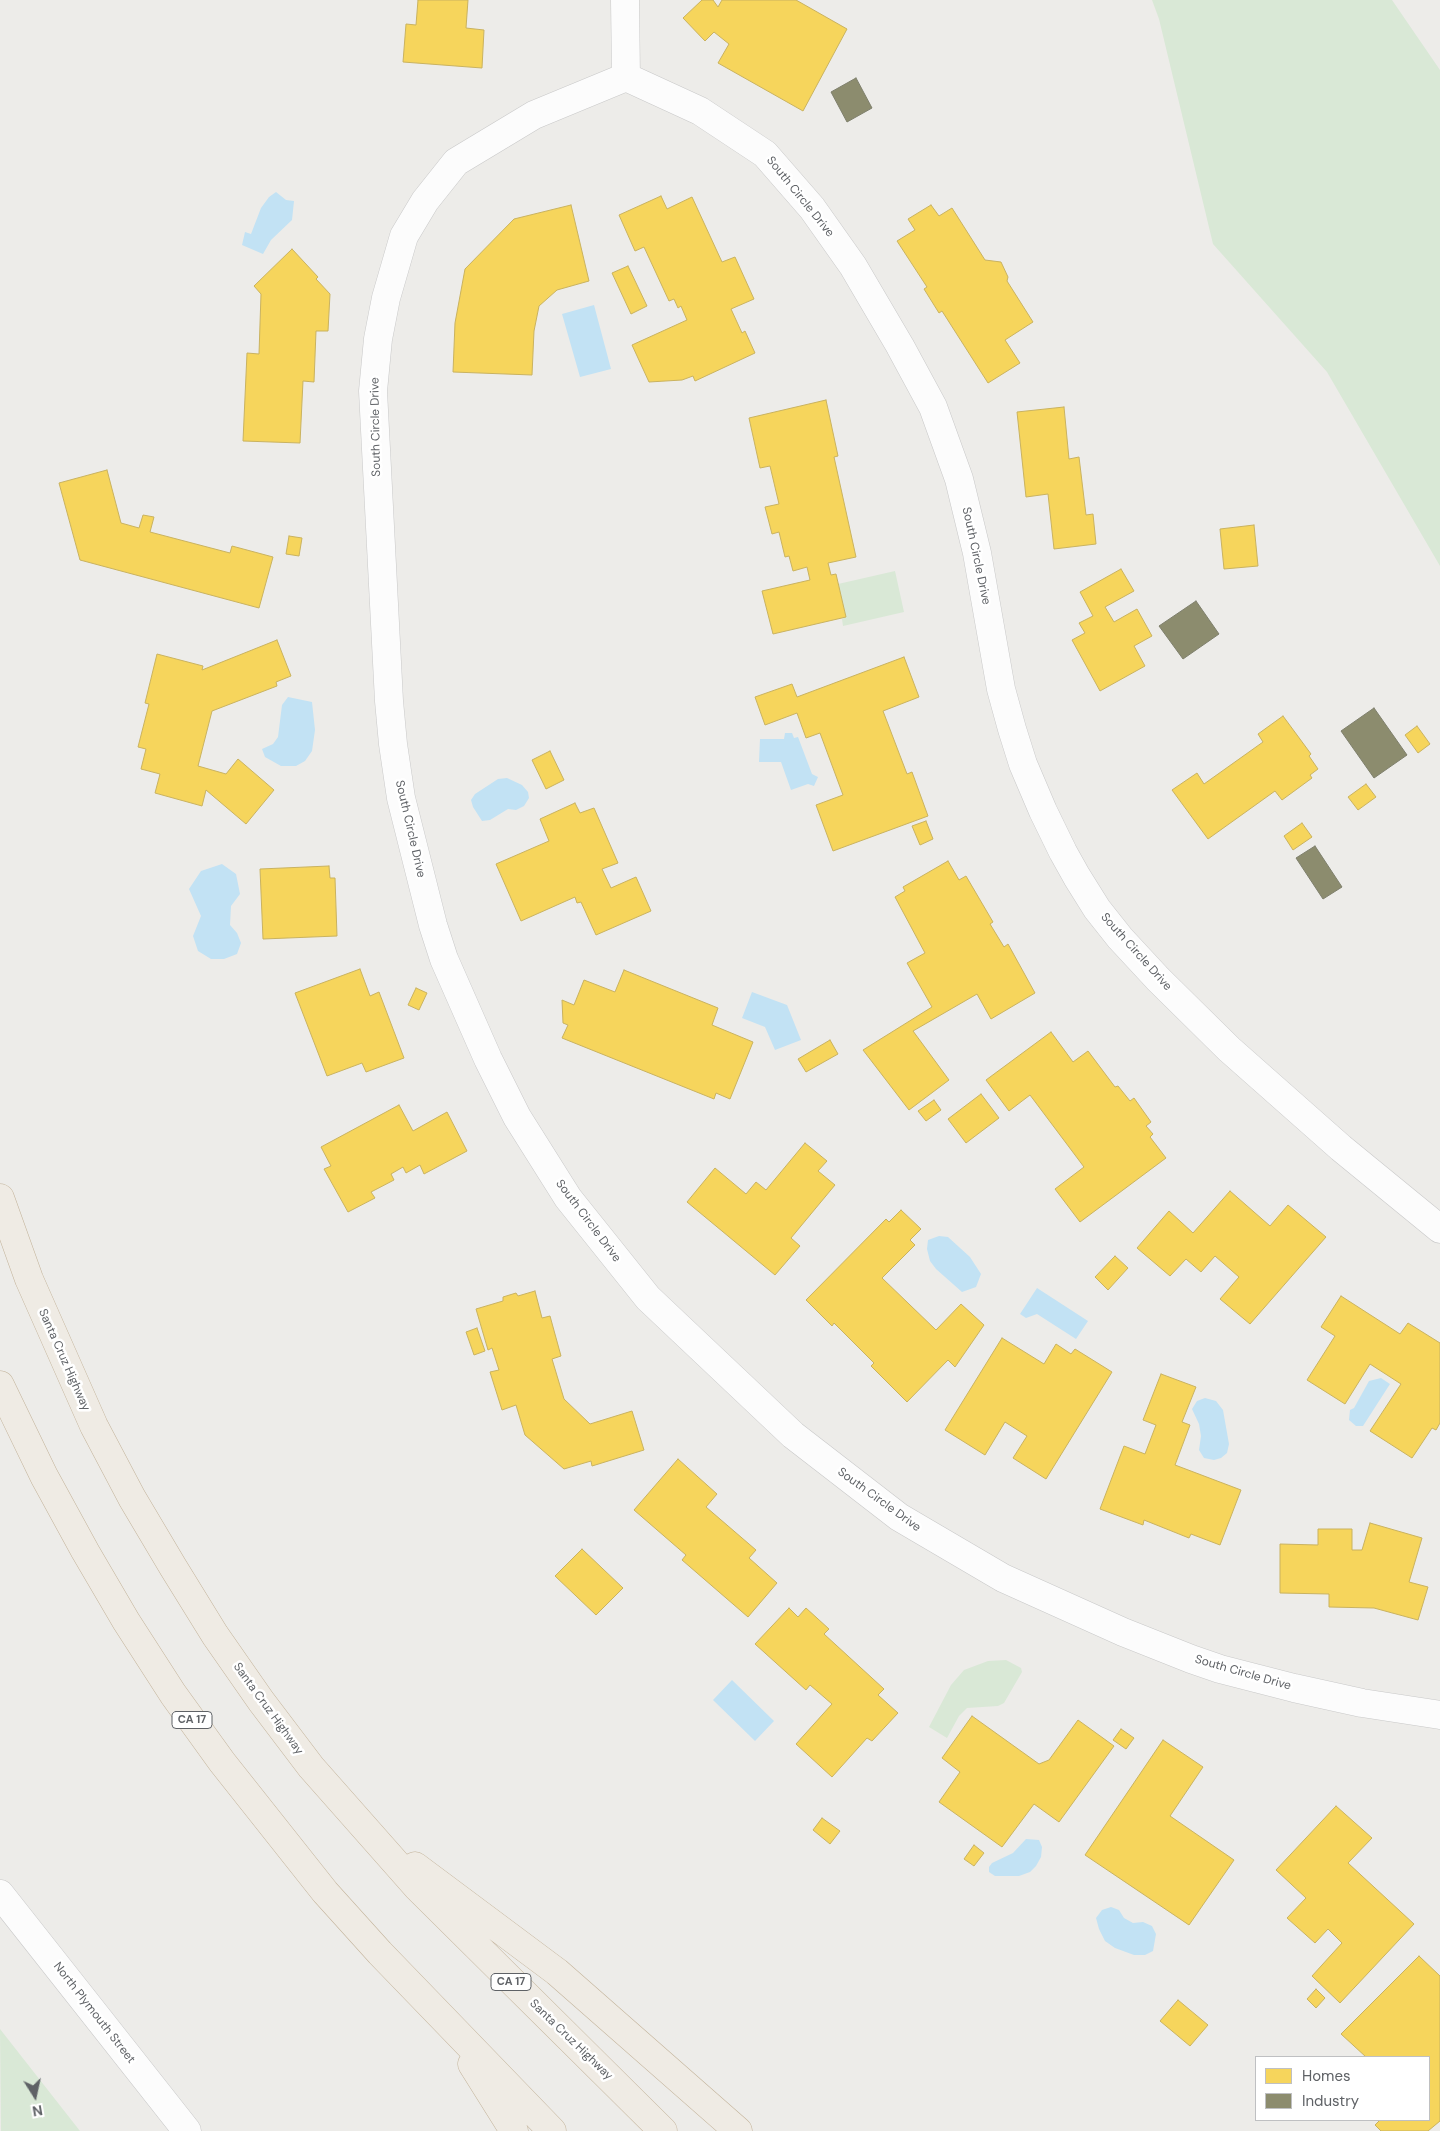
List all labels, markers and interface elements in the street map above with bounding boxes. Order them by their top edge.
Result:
street label: South Circle Drive [763,154,837,240]
street label: South Circle Drive [368,377,384,477]
street label: South Circle Drive [959,506,993,606]
street label: South Circle Drive [392,779,428,879]
street label: South Circle Drive [1097,910,1175,994]
street label: South Circle Drive [552,1177,624,1265]
street label: Santa Cruz Highway [35,1307,93,1413]
street label: South Circle Drive [835,1465,923,1535]
street label: South Circle Drive [1193,1652,1293,1694]
street label: Santa Cruz Highway [230,1660,306,1758]
road number: CA 17 [172,1712,212,1728]
street label: North Plymouth Street [50,1960,138,2066]
road number: CA 17 [491,1974,531,1990]
street label: Santa Cruz Highway [526,1997,616,2083]
legend [1255,2056,1430,2121]
text: Homes [1302,2066,1351,2086]
north arrow [10,2071,60,2121]
text: Industry [1302,2091,1359,2111]
text: N [31,2101,44,2121]

